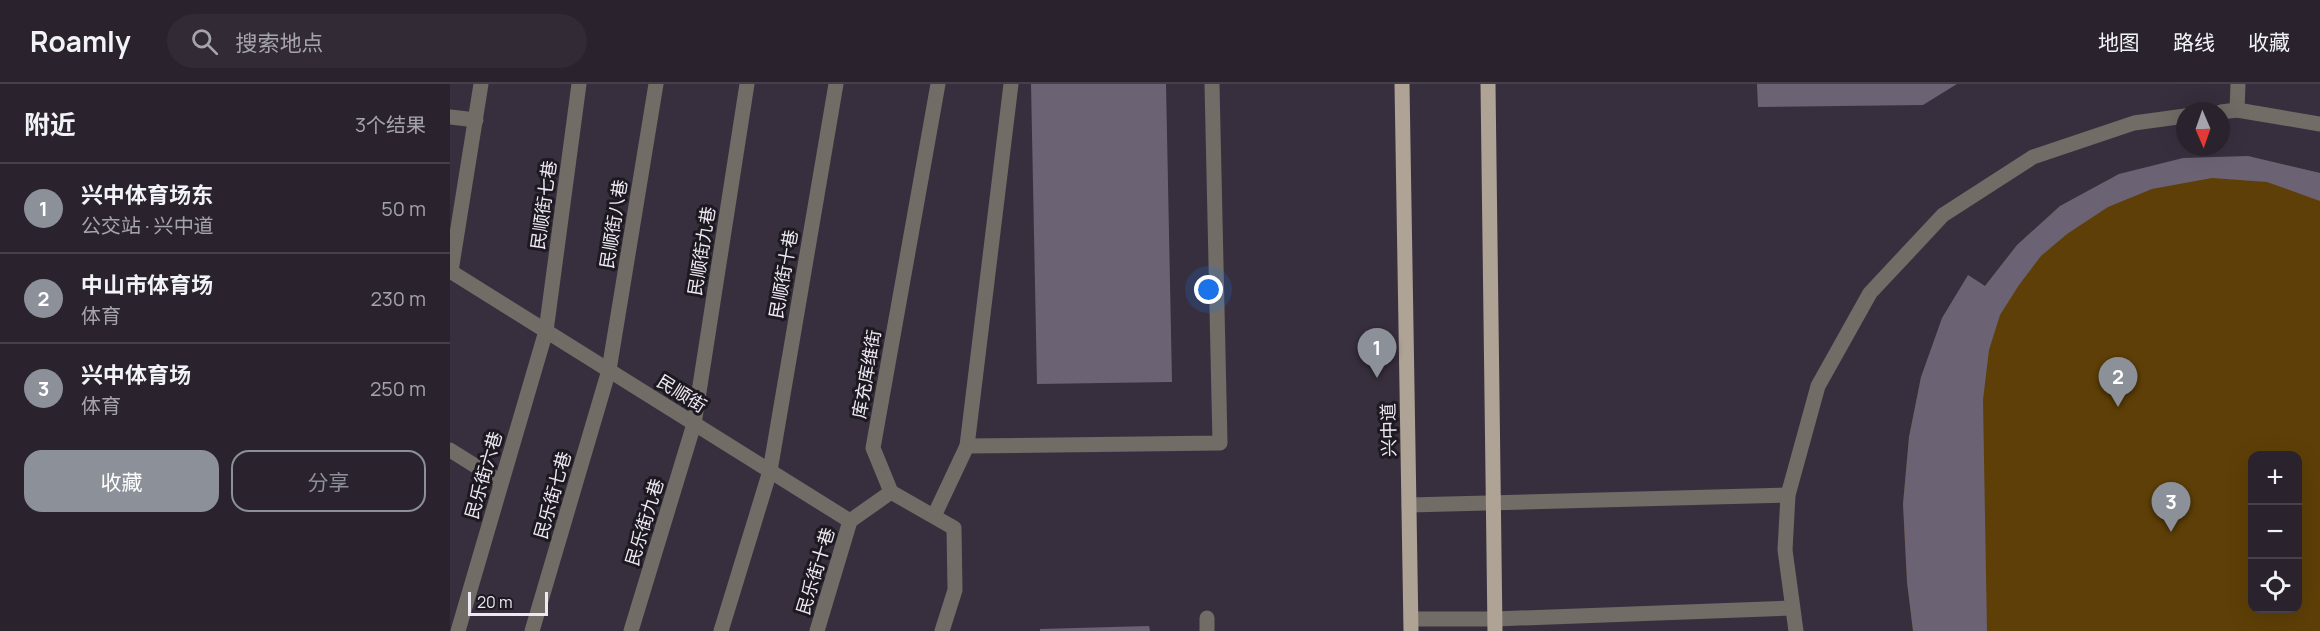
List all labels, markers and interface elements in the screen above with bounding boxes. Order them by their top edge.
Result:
search box [167,14,587,68]
text: Roamly [30,22,131,60]
icon: search [188,25,221,58]
text: 搜索地点 [236,28,324,58]
text: 地图 [2098,28,2140,56]
text: 路线 [2173,28,2215,56]
text: 收藏 [2248,28,2290,56]
north arrow [2176,102,2230,156]
text: 附近 [24,106,76,142]
text: 3个结果 [355,111,426,138]
street label: 民顺街七巷 [525,159,561,251]
street label: 民顺街八巷 [594,178,632,270]
text: 兴中体育场东 [81,180,213,210]
text: 1 [39,195,48,222]
text: 50 m [381,195,426,222]
street label: 民顺街九巷 [682,205,720,297]
text: 公交站 · 兴中道 [81,212,214,239]
street label: 民顺街十巷 [763,228,803,320]
text: 中山市体育场 [81,270,213,300]
your location [1194,275,1223,304]
text: 2 [38,285,49,312]
text: 230 m [370,285,426,312]
text: 体育 [81,302,121,329]
street label: 库充库维街 [846,328,886,420]
pin: 1 [1358,328,1396,378]
pin: 2 [2098,358,2138,407]
text: 兴中体育场 [81,360,191,390]
street label: 民顺街 [653,369,711,417]
text: 3 [38,375,49,402]
text: 250 m [370,375,426,402]
text: 体育 [81,392,121,419]
street label: 兴中道 [1376,403,1400,457]
street label: 民乐街六巷 [459,428,507,522]
street label: 民乐街七巷 [528,448,576,542]
button: 收藏 [24,450,219,512]
button: 分享 [231,450,426,512]
map controls [2248,451,2302,613]
button: + [2248,451,2302,505]
street label: 民乐街九巷 [619,475,669,569]
pin: 3 [2152,482,2190,532]
button: − [2248,505,2302,559]
street label: 民乐街十巷 [790,524,840,618]
button: locate [2248,559,2302,613]
scale bar [468,589,548,616]
text: 20 m [477,591,513,613]

